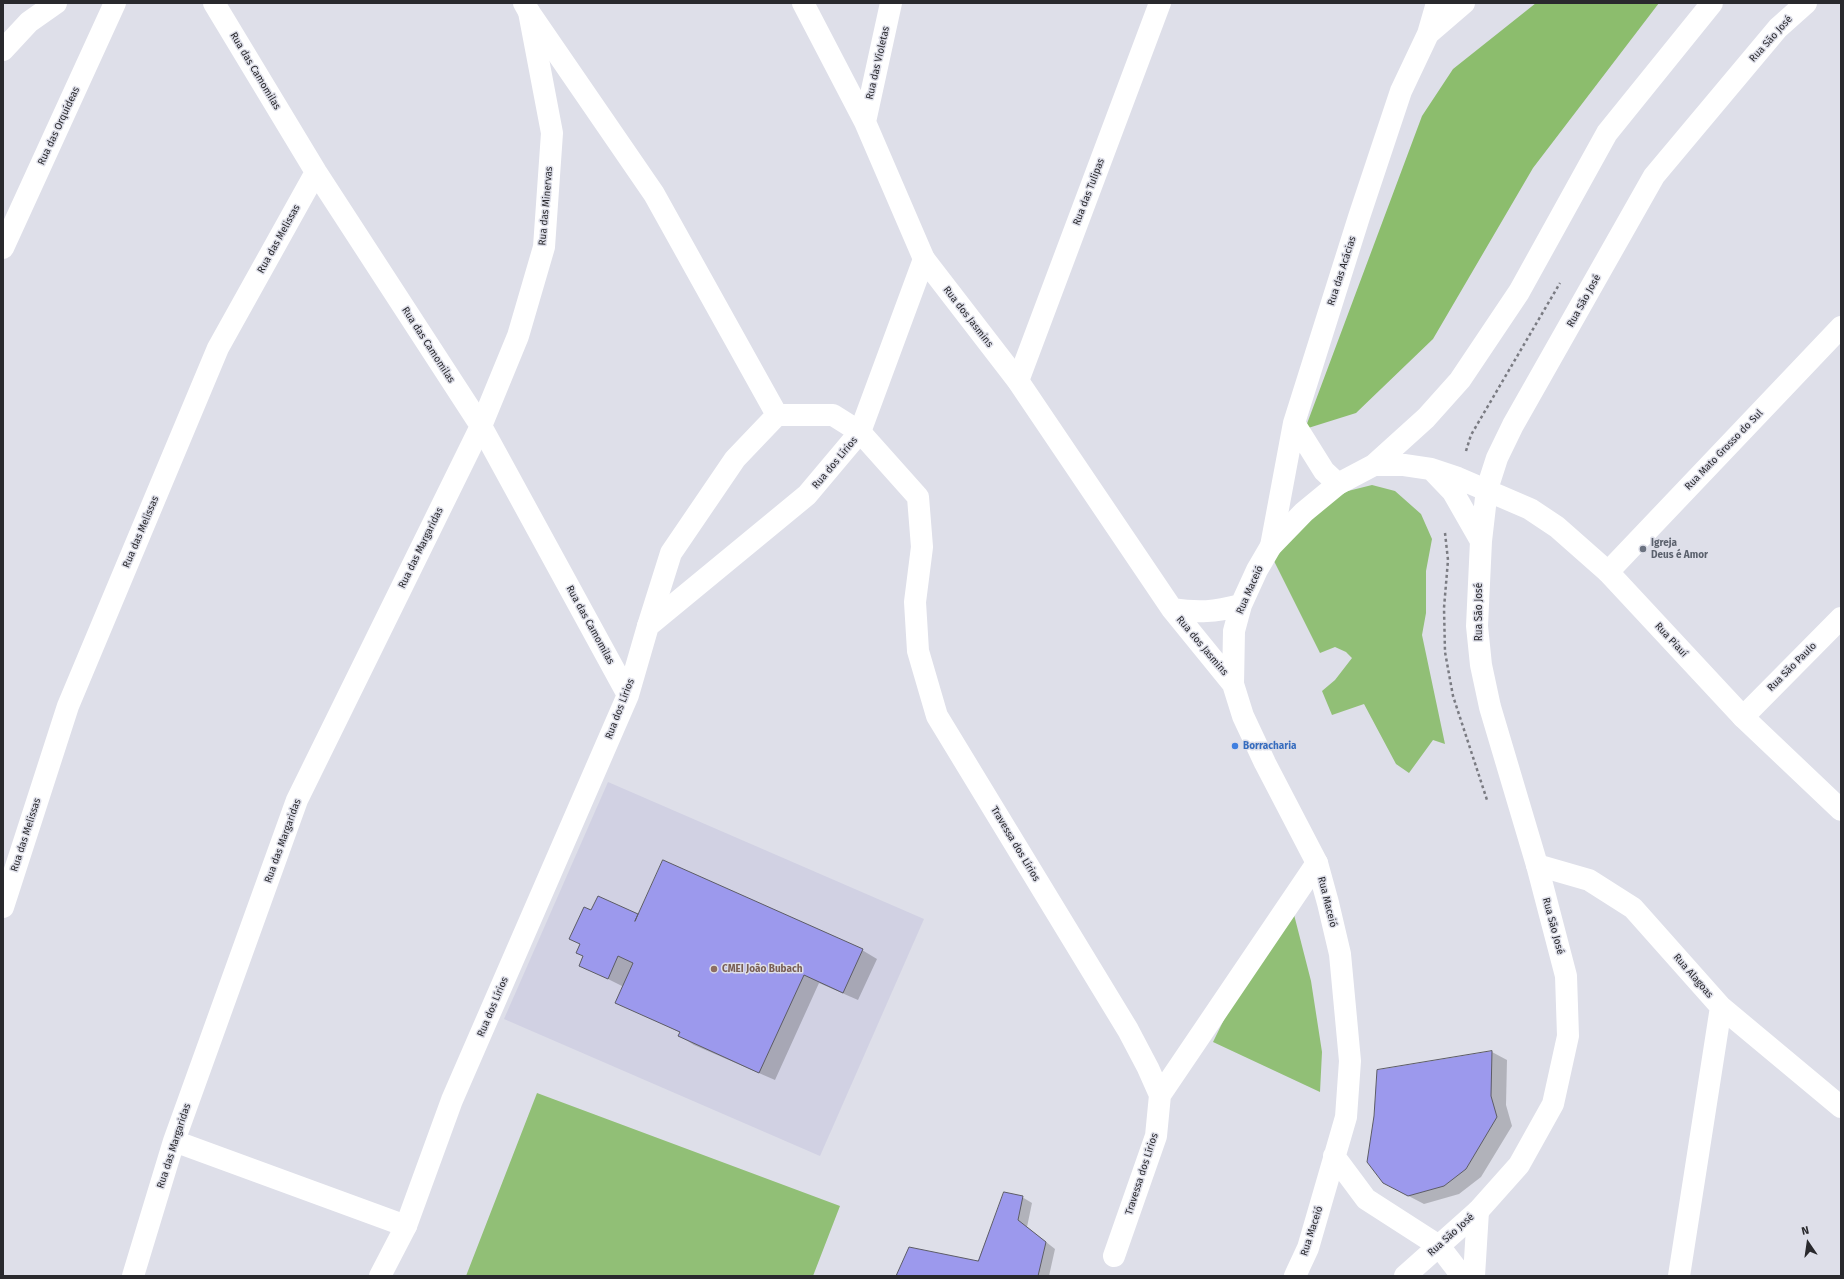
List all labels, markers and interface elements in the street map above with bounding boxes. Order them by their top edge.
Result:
street label: Rua São José [1747,13,1795,65]
street label: Rua das Violetas [864,25,892,101]
street label: Rua das Camomilas [227,30,283,112]
street label: Rua das Orquídeas [36,85,82,167]
street label: Rua das Tulipas [1071,157,1107,227]
street label: Rua das Minervas [537,166,555,246]
street label: Rua das Melissas [255,203,303,275]
street label: Rua das Acácias [1325,235,1359,307]
street label: Rua São José [1565,273,1603,329]
street label: Rua dos Jasmins [940,284,996,350]
street label: Rua das Camomilas [399,305,457,385]
street label: Rua Mato Grosso do Sul [1682,407,1766,493]
street label: Rua dos Lírios [810,435,860,491]
street label: Rua das Melissas [120,494,162,570]
street label: Rua das Margaridas [396,506,446,590]
place label: Igreja Deus é Amor [1651,537,1708,560]
marker: Igreja Deus é Amor [1638,544,1648,554]
street label: Rua Maceió [1234,564,1266,616]
street label: Rua São José [1473,583,1485,641]
street label: Rua das Camomilas [563,584,617,666]
street label: Rua dos Jasmins [1174,614,1230,678]
street label: Rua Piauí [1652,620,1690,660]
street label: Rua São Paulo [1765,640,1819,694]
street label: Rua dos Lírios [603,677,637,741]
place label: Borracharia [1243,740,1297,752]
marker: Borracharia [1230,741,1240,751]
street label: Rua das Melissas [8,797,44,873]
street label: Rua das Margaridas [262,797,304,885]
street label: Travessa dos Lírios [988,804,1042,884]
street label: Rua Maceió [1315,875,1339,929]
street label: Rua São José [1540,896,1566,956]
street label: Rua Alagoas [1671,951,1715,1001]
place label: CMEI João Bubach [722,963,803,975]
marker: CMEI João Bubach [709,964,719,974]
street label: Rua dos Lírios [475,975,511,1039]
street label: Rua das Margaridas [155,1102,193,1190]
street label: Travessa dos Lírios [1123,1132,1161,1216]
street label: Rua Maceió [1298,1204,1326,1258]
street label: Rua São José [1425,1211,1477,1259]
north arrow [1788,1223,1828,1263]
text: N [1800,1224,1810,1238]

